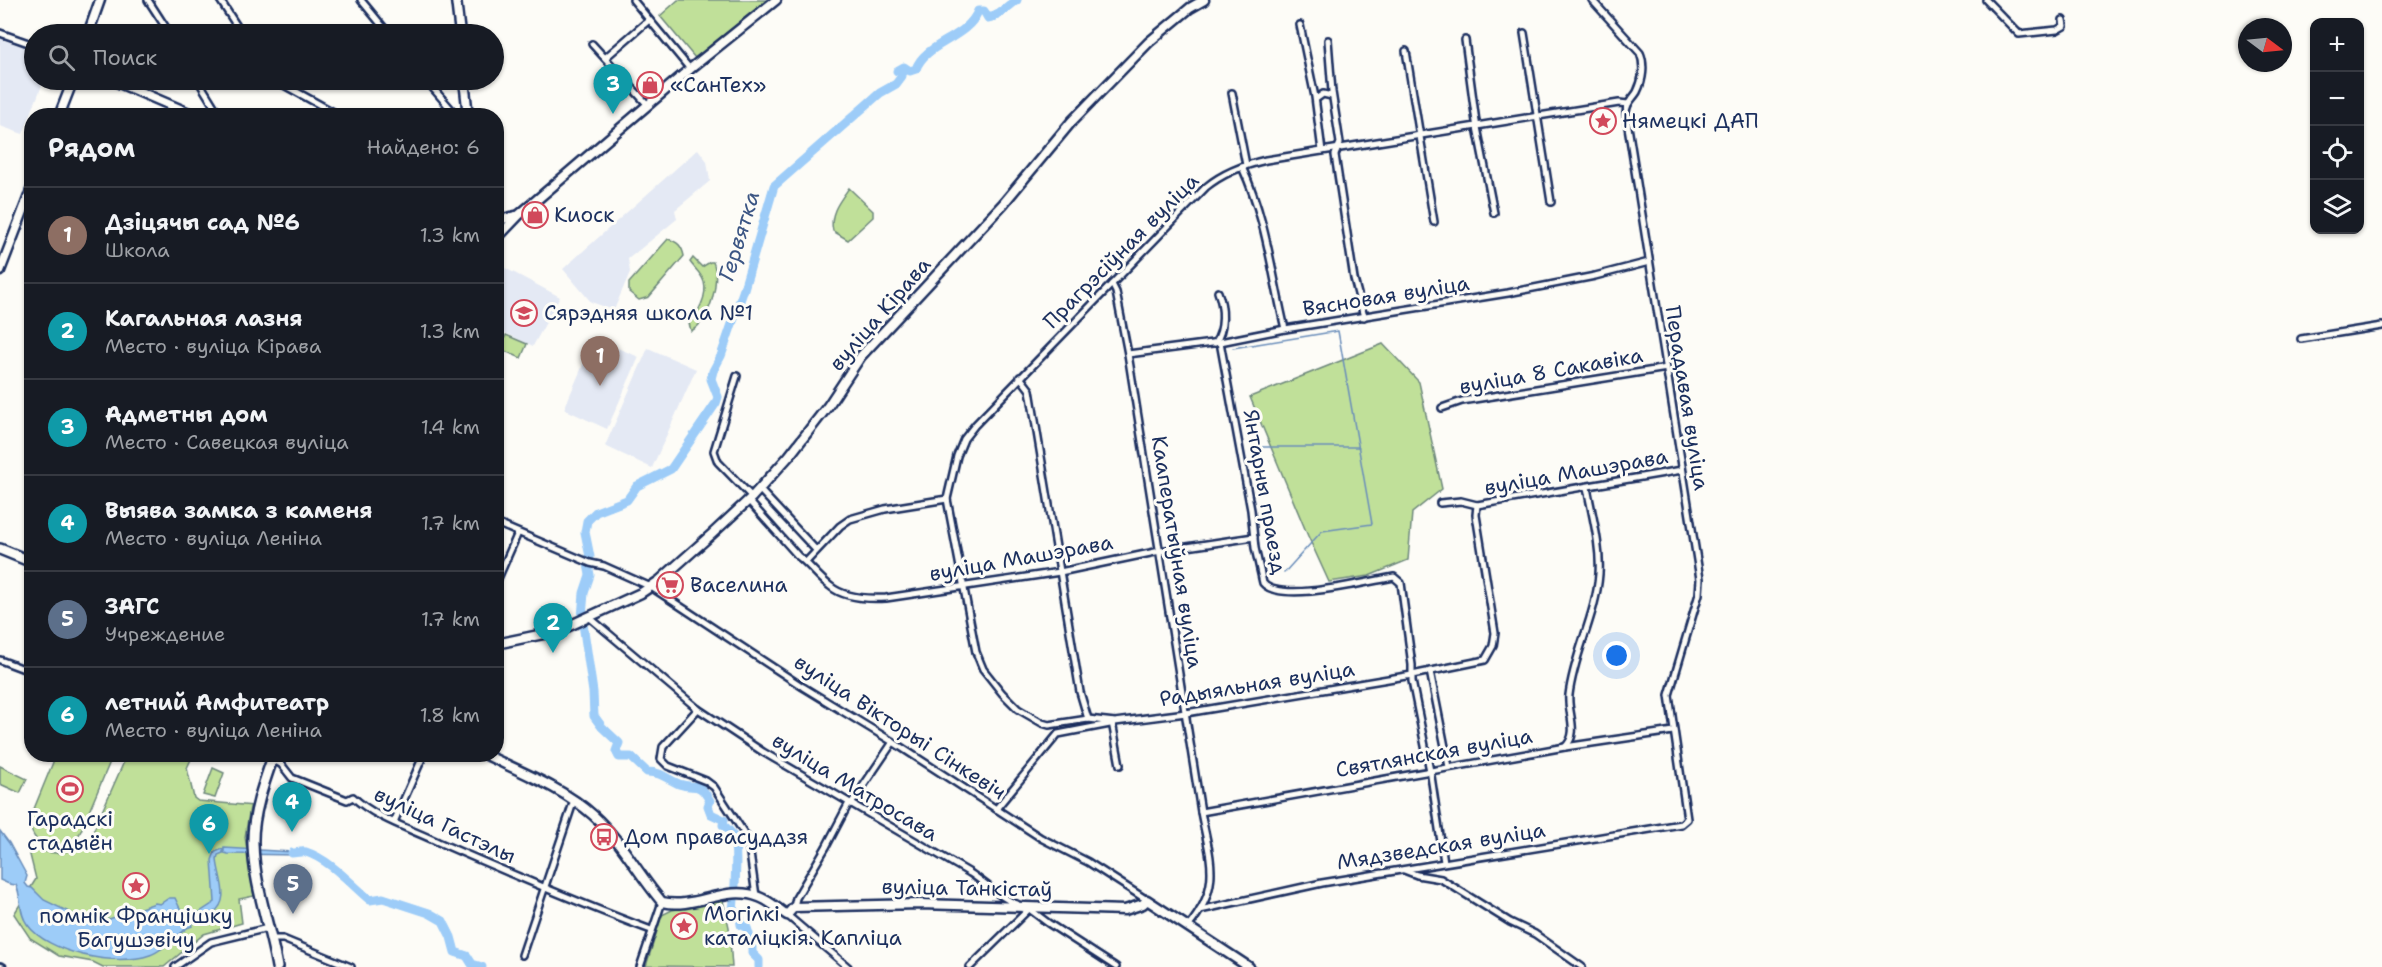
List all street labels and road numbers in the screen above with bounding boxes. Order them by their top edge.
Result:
street label: Прагрэсіўная вуліца [1037,167,1205,335]
street label: вуліца Кірава [823,251,937,377]
street label: Вясновая вуліца [1301,269,1471,323]
street label: Перадавая вуліца [1659,304,1715,492]
street label: вуліца 8 Сакавіка [1457,341,1645,401]
street label: Янтарны праезд [1237,407,1293,577]
street label: Кааператыўная вуліца [1145,434,1209,670]
street label: вуліца Машэрава [1482,442,1670,502]
street label: вуліца Машэрава [927,528,1115,588]
street label: вуліца Вікторыі Сінкевіч [789,648,1011,806]
street label: Радыяльная вуліца [1157,655,1357,713]
street label: Святлянская вуліца [1333,722,1535,784]
street label: вуліца Матросава [767,726,943,848]
street label: вуліца Гастэлы [370,780,520,870]
street label: Мядзведская вуліца [1335,816,1547,876]
street label: вуліца Танкістаў [881,873,1053,903]

